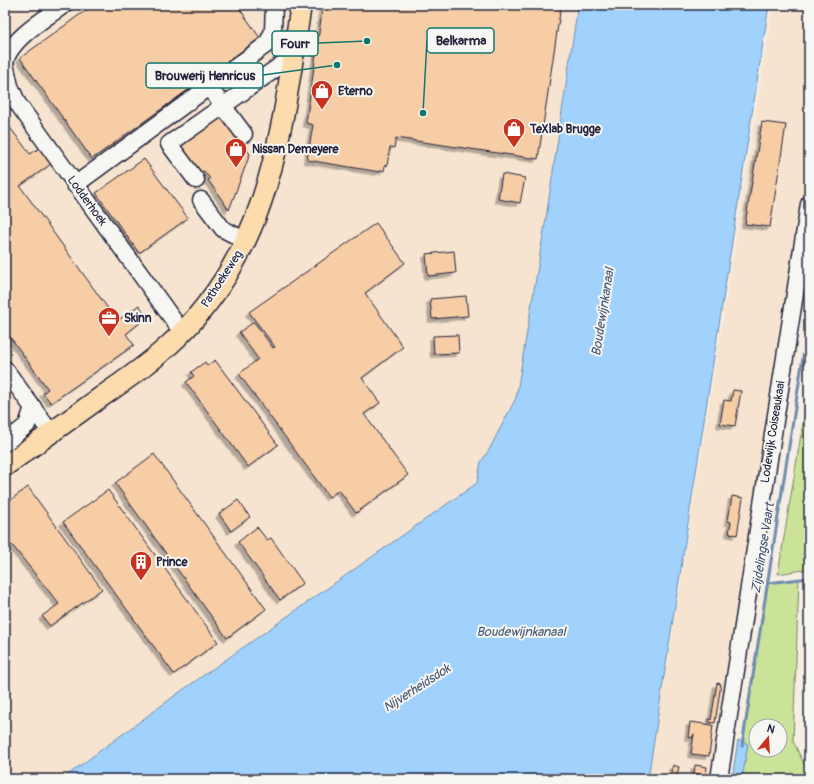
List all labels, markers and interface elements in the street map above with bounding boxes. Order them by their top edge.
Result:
callout: Belkarma [427,28,494,53]
callout: Fourr [272,31,318,56]
text: Belkarma [436,33,486,49]
text: Fourr [280,36,310,52]
callout: Brouwerij Henricus [146,63,263,88]
text: Brouwerij Henricus [155,68,255,84]
shop icon: Eterno [309,78,335,111]
place label: Eterno [338,84,373,99]
shop icon: TeXlab Brugge [501,116,527,149]
place label: TeXlab Brugge [529,122,602,137]
shop icon: Nissan Demeyere [223,136,249,169]
place label: Nissan Demeyere [252,142,339,157]
street label: Lodderhoek [64,173,110,229]
street label: Pathoekeweg [198,248,246,310]
water label: Boudewijnkanaal [588,265,618,357]
office icon: Skinn [96,305,122,338]
place label: Skinn [124,311,152,326]
street label: Lodewijk Coiseaukaai [758,380,788,484]
water label: Zijdelingse Vaart [748,500,778,594]
building icon: Prince [128,549,154,582]
place label: Prince [156,555,189,570]
water label: Boudewijnkanaal [476,624,567,640]
water label: Nijverheidsdok [380,660,455,716]
north arrow [748,718,788,758]
text: N [765,722,777,736]

